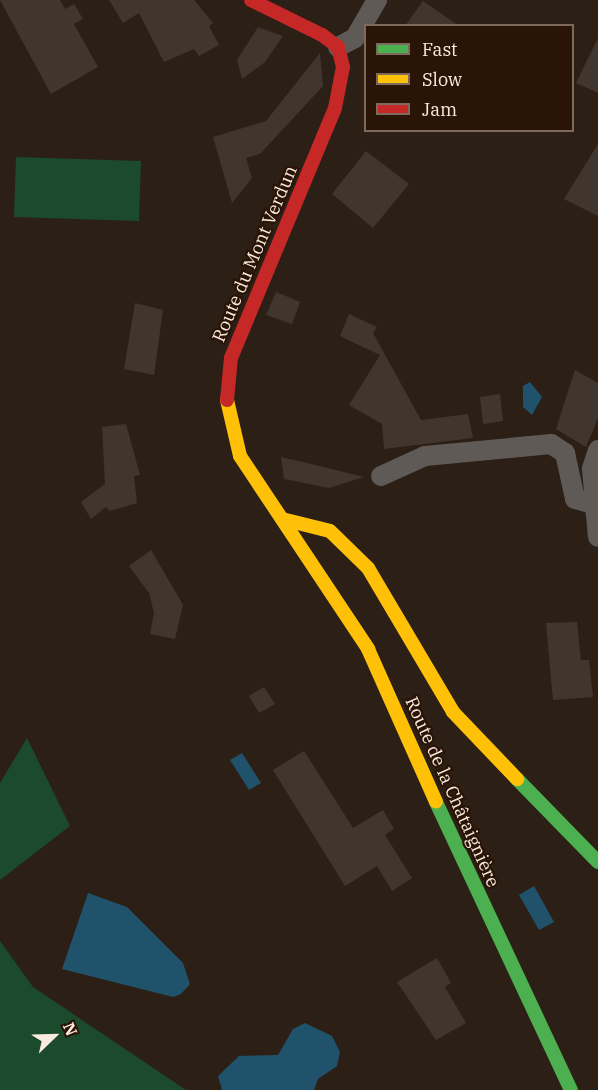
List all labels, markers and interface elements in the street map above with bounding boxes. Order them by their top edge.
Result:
legend [364,24,574,132]
text: Fast [422,38,457,61]
text: Slow [422,68,462,91]
text: Jam [422,98,457,121]
street label: Route du Mont Verdun [208,163,302,345]
street label: Route de la Châtaignière [400,693,504,891]
north arrow [24,1006,84,1066]
text: N [59,1019,82,1039]

